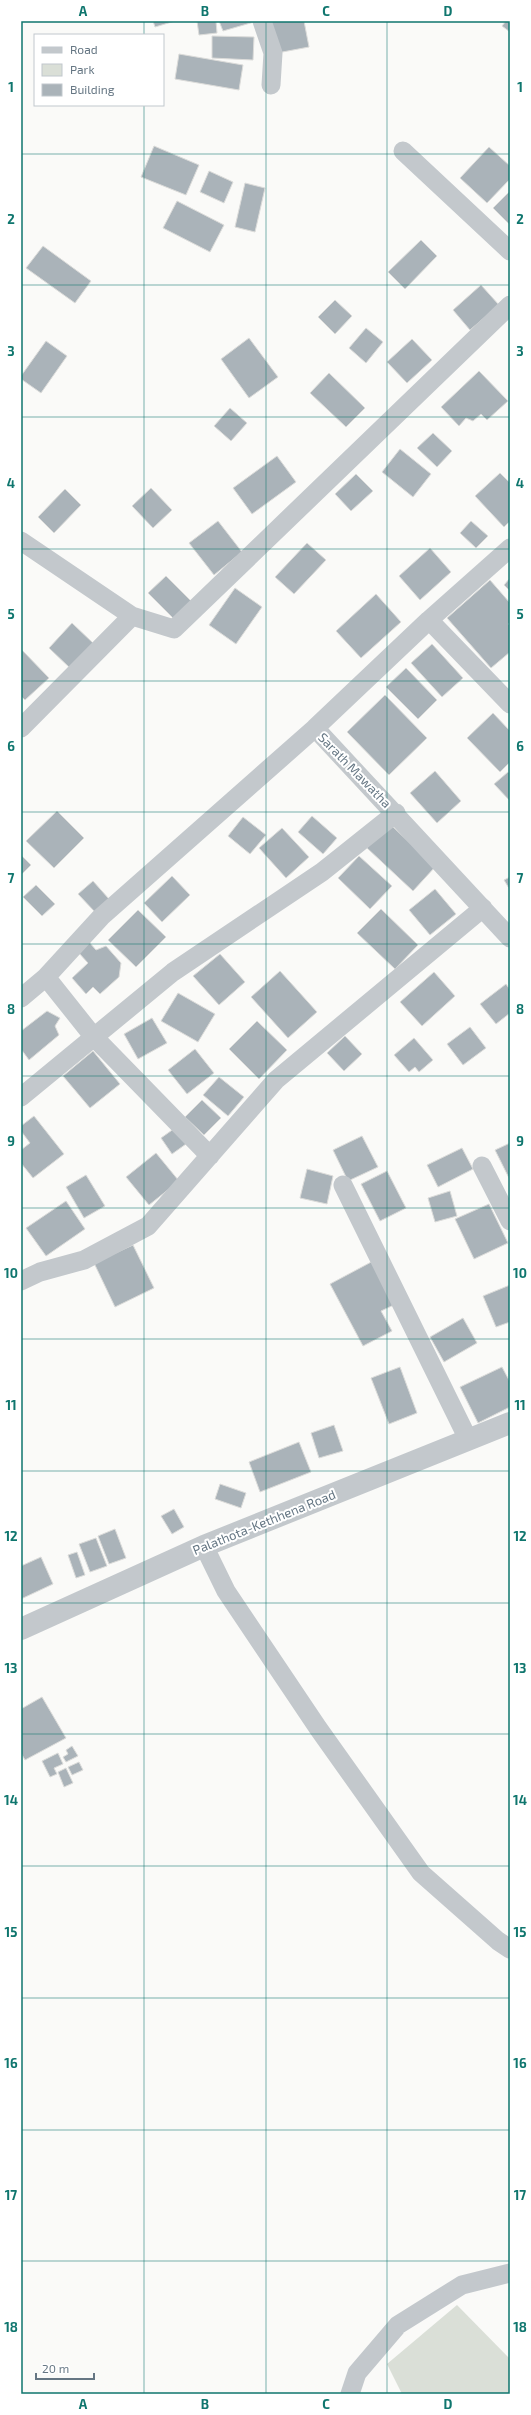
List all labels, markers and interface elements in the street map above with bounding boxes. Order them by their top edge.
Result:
text: A [79,3,88,19]
text: B [201,3,209,19]
text: C [322,3,330,19]
text: D [444,3,453,19]
legend [34,34,164,106]
text: Road [70,42,98,56]
text: Park [70,62,95,76]
text: 1 [8,79,14,95]
text: 1 [517,79,523,95]
text: Building [70,82,115,96]
text: 2 [7,211,15,227]
text: 2 [516,211,524,227]
text: 3 [7,343,15,359]
text: 3 [516,343,524,359]
text: 4 [7,475,15,491]
text: 4 [516,475,524,491]
text: 5 [7,606,15,622]
text: 5 [516,606,524,622]
street label: Sarath Mawatha [315,729,395,811]
text: 6 [7,738,15,754]
text: 6 [516,738,524,754]
text: 7 [8,870,15,886]
text: 7 [517,870,524,886]
text: 8 [7,1001,15,1017]
text: 8 [516,1001,524,1017]
text: 9 [7,1133,15,1149]
text: 9 [516,1133,524,1149]
text: 10 [4,1265,18,1281]
text: 10 [513,1265,527,1281]
text: 11 [5,1397,17,1413]
text: 11 [514,1397,526,1413]
street label: Palathota-Kethhena Road [190,1486,338,1558]
text: 12 [4,1528,18,1544]
text: 12 [513,1528,527,1544]
text: 13 [5,1660,18,1676]
text: 13 [514,1660,527,1676]
text: 14 [4,1792,18,1808]
text: 14 [513,1792,527,1808]
text: 15 [5,1924,17,1940]
text: 15 [514,1924,526,1940]
text: 16 [4,2055,18,2071]
text: 16 [513,2055,527,2071]
text: 17 [5,2187,17,2203]
text: 17 [514,2187,526,2203]
text: 18 [4,2319,18,2335]
text: 18 [513,2319,527,2335]
scale bar [36,2355,94,2381]
text: 20 m [42,2361,69,2375]
text: A [79,2396,88,2412]
text: B [201,2396,209,2412]
text: C [322,2396,330,2412]
text: D [444,2396,453,2412]

